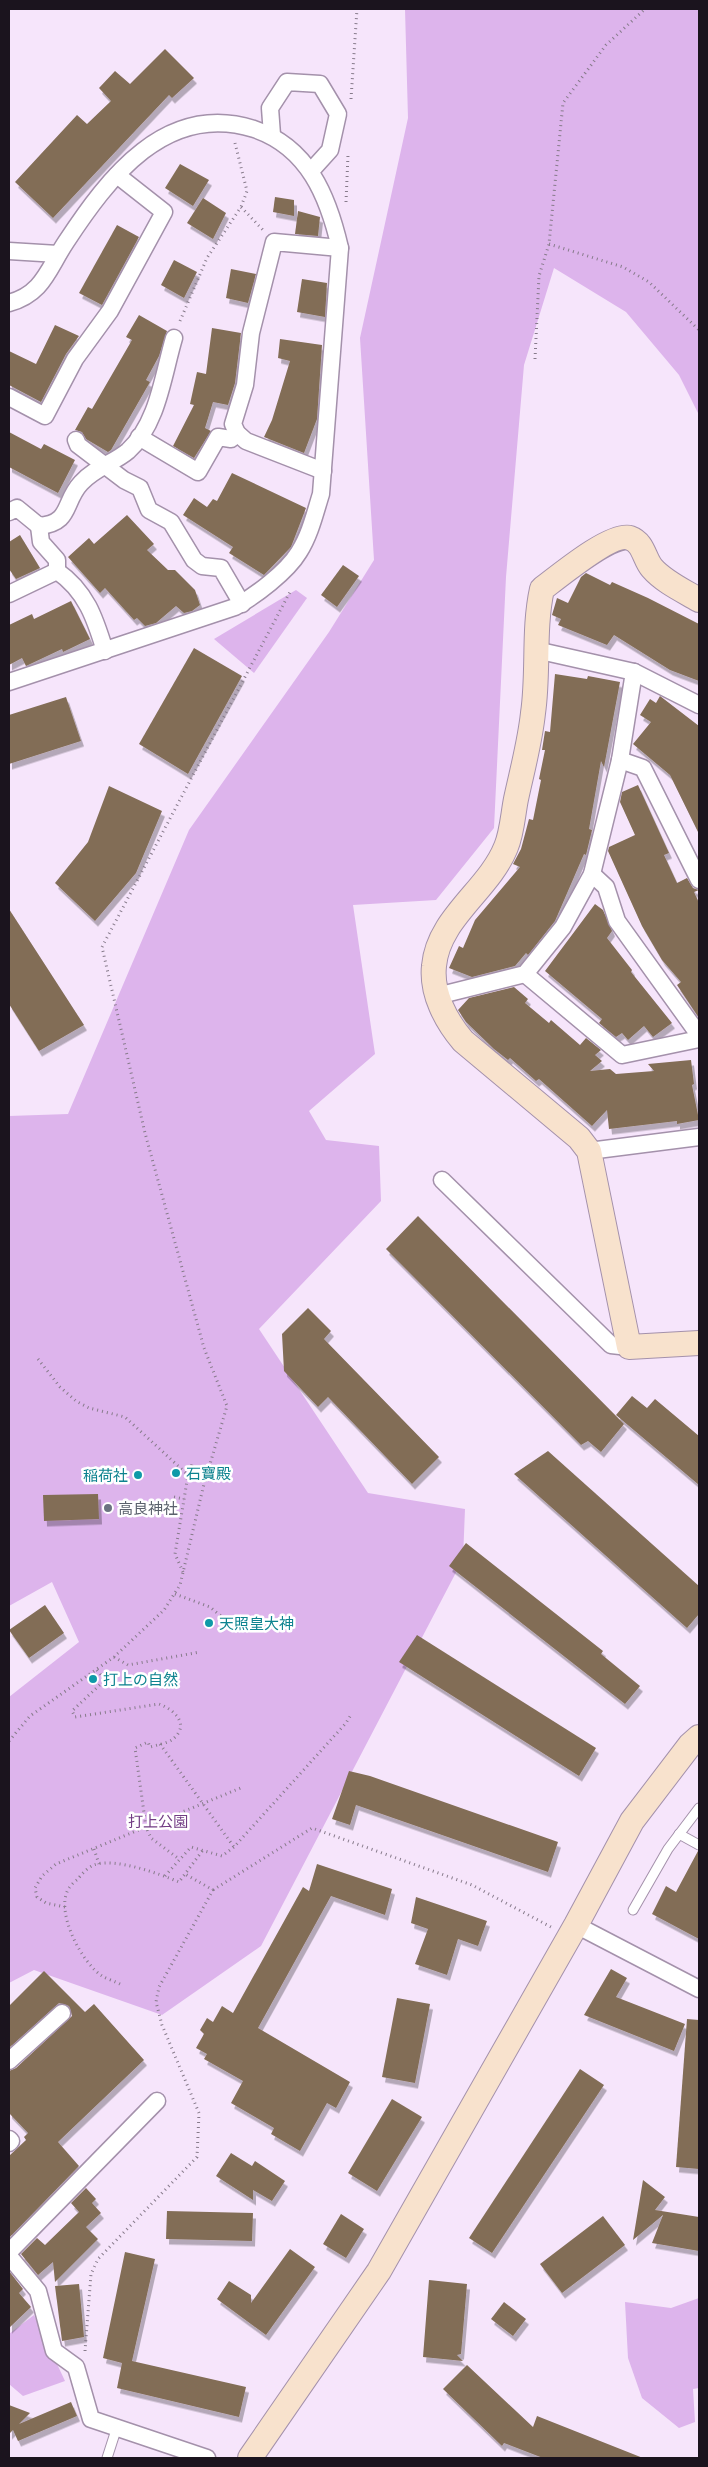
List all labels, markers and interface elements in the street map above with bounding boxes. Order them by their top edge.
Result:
place label: 石寶殿 [186,1463,231,1484]
place label: 稲荷社 [83,1465,128,1486]
marker: 石寶殿 [170,1467,182,1479]
marker: 稲荷社 [132,1469,144,1481]
place label: 高良神社 [118,1498,178,1519]
marker: 高良神社 [102,1502,114,1514]
place label: 天照皇大神 [219,1613,294,1634]
marker: 天照皇大神 [203,1617,215,1629]
place label: 打上の自然 [103,1669,178,1690]
marker: 打上の自然 [87,1673,99,1685]
park label: 打上公園 [128,1811,188,1832]

